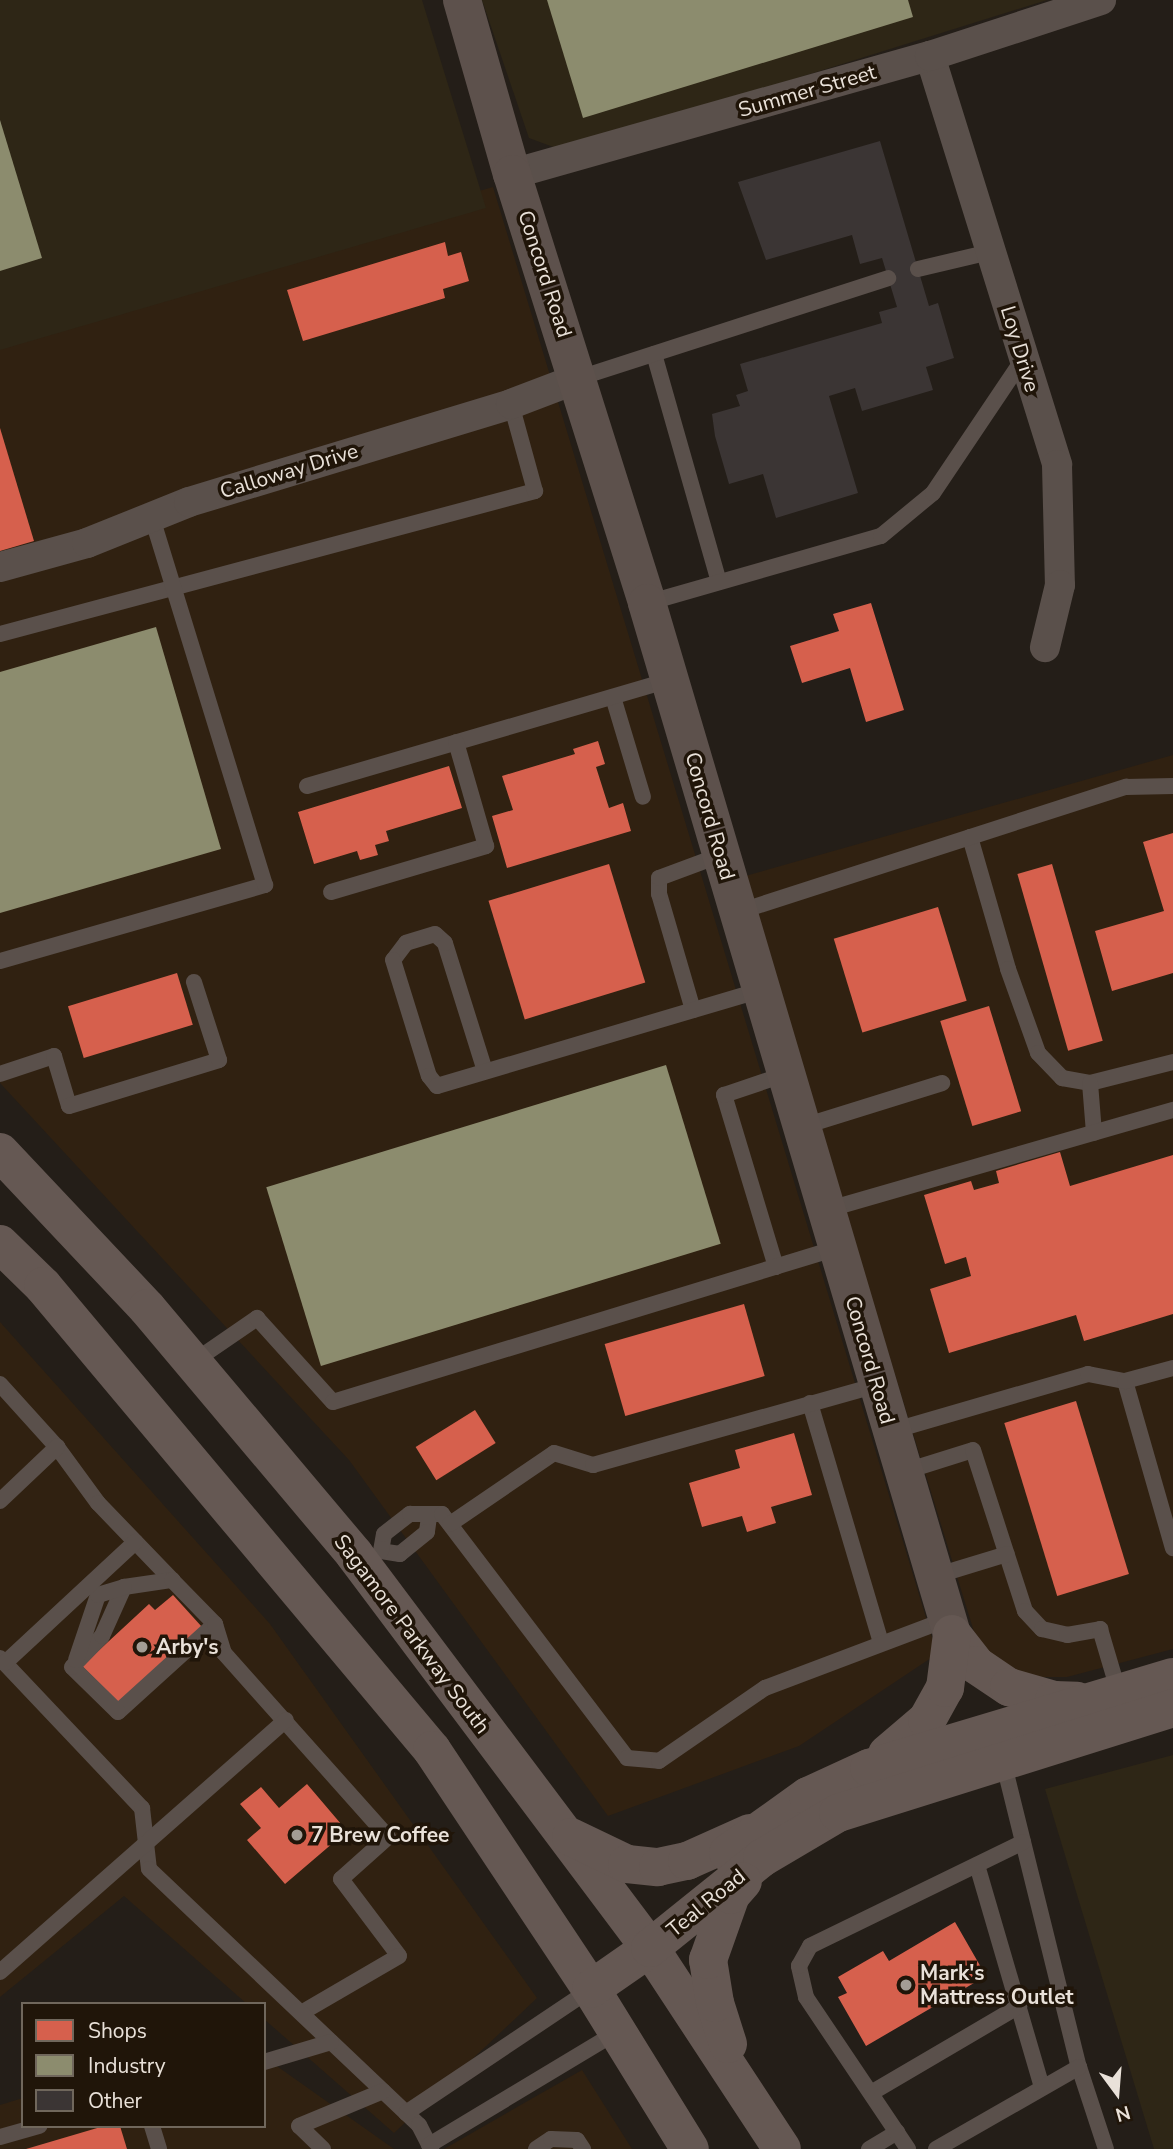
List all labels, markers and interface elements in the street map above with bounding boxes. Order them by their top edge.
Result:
street label: Summer Street [735,59,879,123]
street label: Concord Road [513,207,577,341]
street label: Loy Drive [995,303,1045,395]
street label: Calloway Drive [217,438,361,504]
street label: Concord Road [680,749,740,883]
street label: Concord Road [840,1293,900,1427]
street label: Sagamore Parkway South [329,1529,495,1739]
place label: Arby's [156,1634,219,1660]
marker: Arby's [134,1639,150,1655]
place label: 7 Brew Coffee [311,1822,449,1848]
marker: 7 Brew Coffee [289,1827,305,1843]
street label: Teal Road [662,1864,750,1942]
place label: Mark's Mattress Outlet [920,1960,1074,2010]
marker: Mark's Mattress Outlet [898,1977,914,1993]
legend [21,2002,266,2128]
text: Shops [88,2017,147,2045]
text: Industry [88,2052,166,2080]
north arrow [1082,2058,1152,2128]
text: Other [88,2087,142,2115]
text: N [1112,2099,1133,2128]

